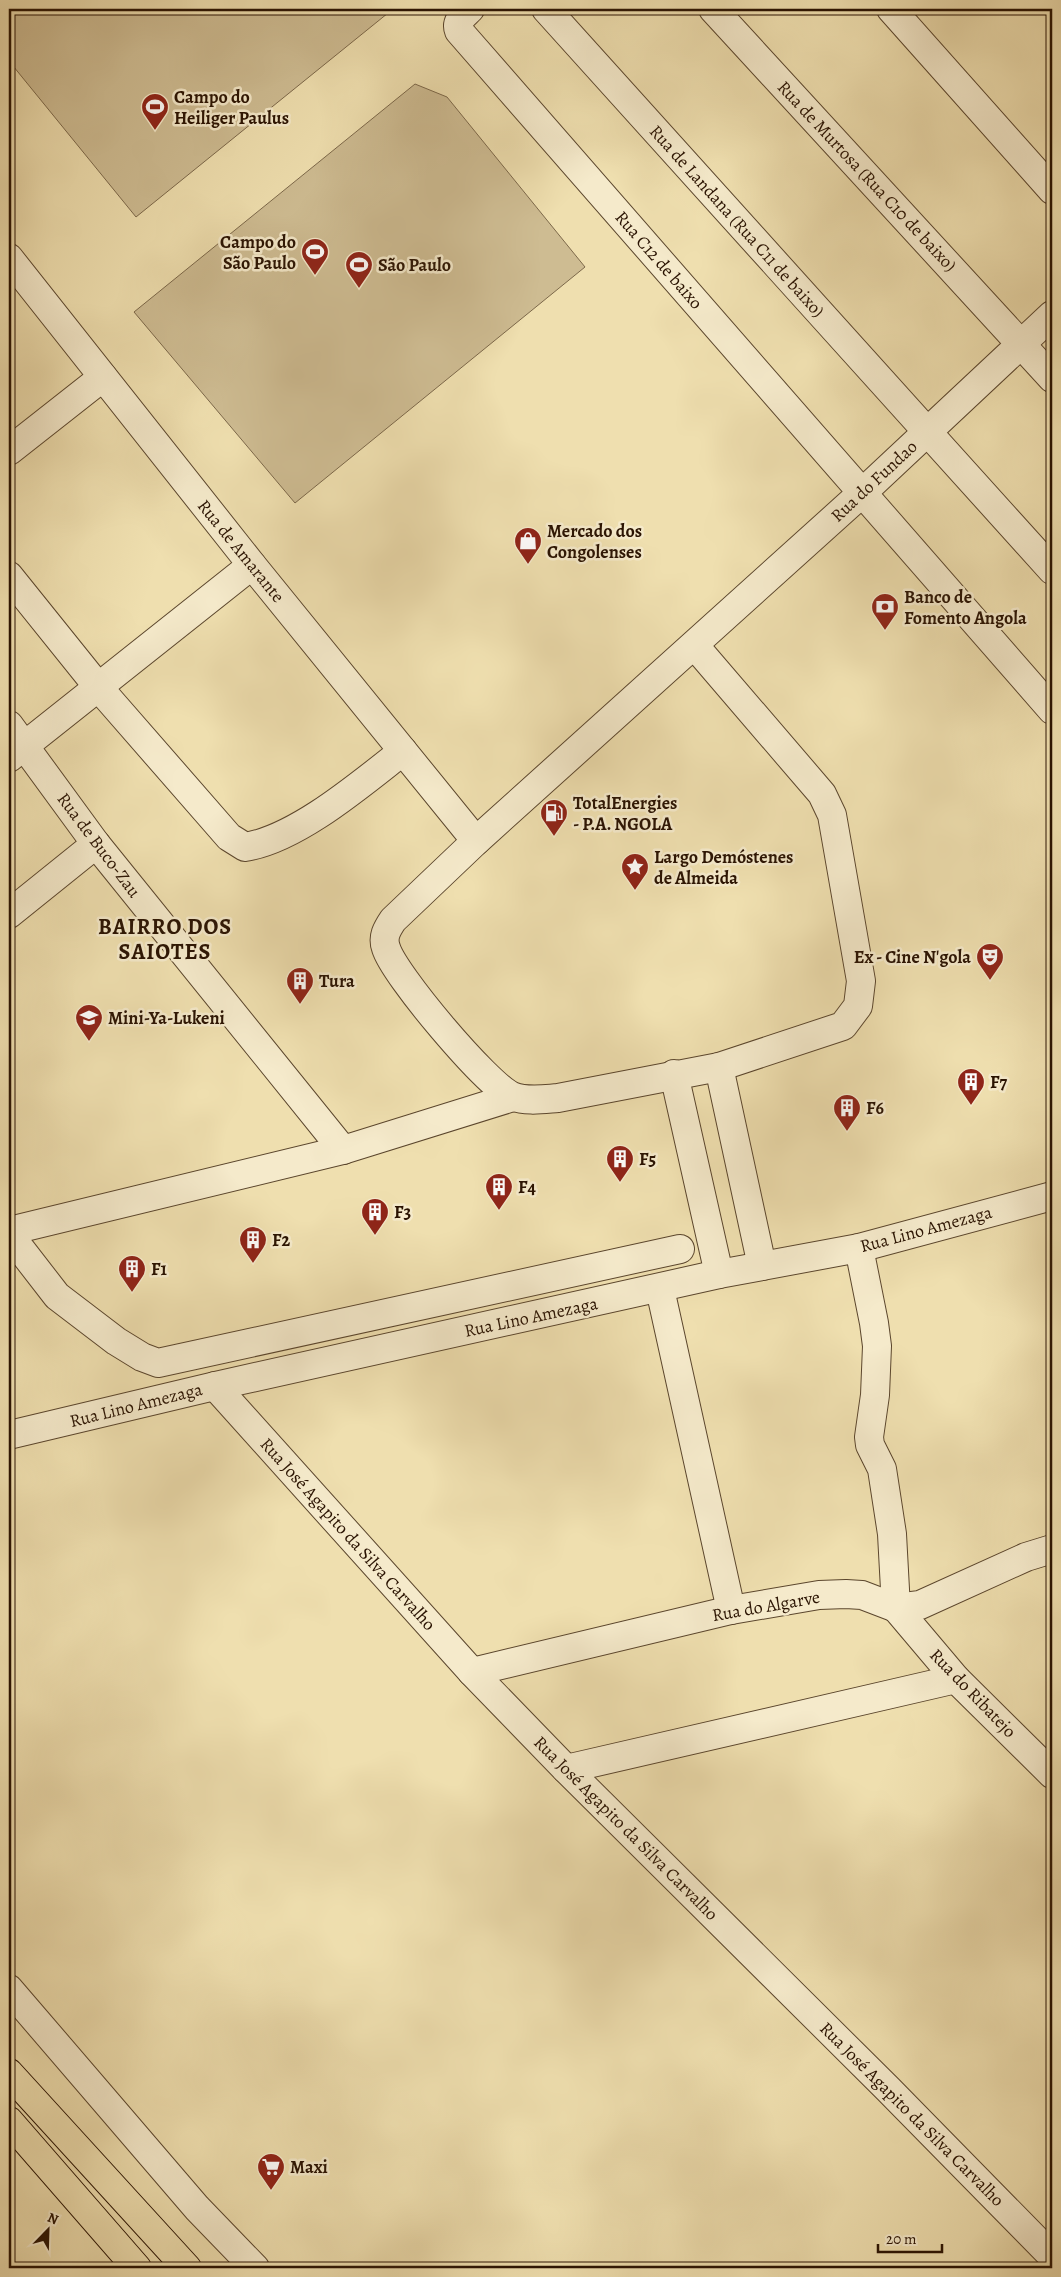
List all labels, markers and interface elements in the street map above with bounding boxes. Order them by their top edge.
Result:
street label: Rua de Murtosa (Rua C10 de baixo) [772,75,962,277]
place label: Campo do Heiliger Paulus [174,85,289,130]
sports icon: Campo do Heiliger Paulus [140,92,170,131]
street label: Rua de Landana (Rua C11 de baixo) [644,120,830,322]
street label: Rua C12 de baixo [610,206,708,314]
place label: Campo do São Paulo [220,230,296,275]
sports icon: Campo do São Paulo [300,237,330,276]
sports icon: São Paulo [344,250,374,289]
place label: São Paulo [378,253,451,277]
street label: Rua do Fundao [826,435,922,527]
street label: Rua de Amarante [192,495,290,607]
place label: Mercado dos Congolenses [547,519,642,564]
shop icon: Mercado dos Congolenses [513,526,543,565]
place label: Banco de Fomento Angola [904,585,1027,630]
bank icon: Banco de Fomento Angola [870,592,900,631]
street label: Rua de Buco-Zau [52,788,146,903]
place label: TotalEnergies - P.A. NGOLA [573,791,677,836]
fuel station icon: TotalEnergies - P.A. NGOLA [539,798,569,837]
place label: Largo Demóstenes de Almeida [654,845,793,890]
place icon: Largo Demóstenes de Almeida [620,852,650,891]
district label: BAIRRO DOS SAIOTES [98,912,232,967]
theatre icon: Ex - Cine N'gola [975,942,1005,981]
place label: Ex - Cine N'gola [854,945,971,969]
building icon: Tura [285,966,315,1005]
place label: Tura [319,969,355,993]
school or university icon: Mini-Ya-Lukeni [74,1003,104,1042]
place label: Mini-Ya-Lukeni [108,1006,225,1030]
building icon: F7 [956,1067,986,1106]
place label: F7 [990,1070,1008,1094]
building icon: F6 [832,1093,862,1132]
place label: F6 [866,1096,884,1120]
building icon: F5 [605,1144,635,1183]
place label: F5 [639,1147,657,1171]
building icon: F4 [484,1172,514,1211]
place label: F4 [518,1175,537,1199]
building icon: F3 [360,1197,390,1236]
place label: F3 [394,1200,412,1224]
street label: Rua Lino Amezaga [857,1200,995,1258]
building icon: F2 [238,1225,268,1264]
place label: F2 [272,1228,291,1252]
building icon: F1 [117,1254,147,1293]
place label: F1 [151,1257,168,1281]
street label: Rua Lino Amezaga [462,1291,600,1343]
street label: Rua Lino Amezaga [67,1377,205,1433]
street label: Rua José Agapito da Silva Carvalho [255,1432,441,1636]
street label: Rua do Algarve [710,1585,822,1627]
street label: Rua do Ribatejo [924,1643,1022,1743]
street label: Rua José Agapito da Silva Carvalho [528,1730,724,1926]
street label: Rua José Agapito da Silva Carvalho [814,2016,1010,2212]
supermarket icon: Maxi [256,2152,286,2191]
place label: Maxi [290,2155,328,2179]
north arrow [22,2204,72,2254]
text: N [44,2208,61,2229]
scale bar [878,2222,942,2254]
text: 20 m [886,2229,917,2249]

